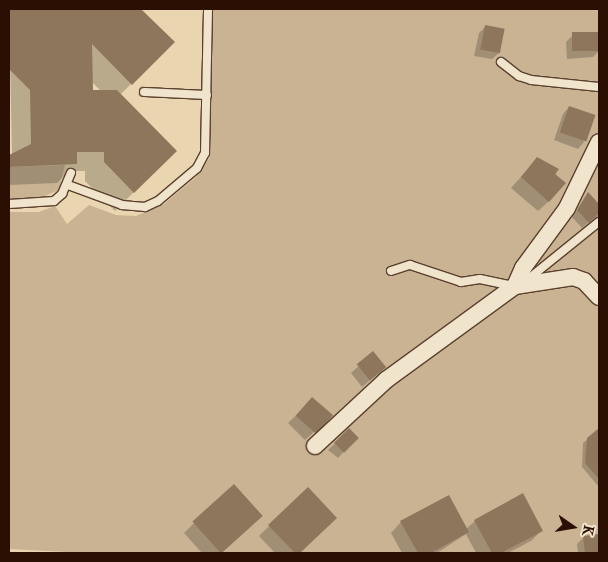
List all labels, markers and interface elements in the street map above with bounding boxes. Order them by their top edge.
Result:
north arrow [548,502,598,552]
text: K [579,524,598,537]

